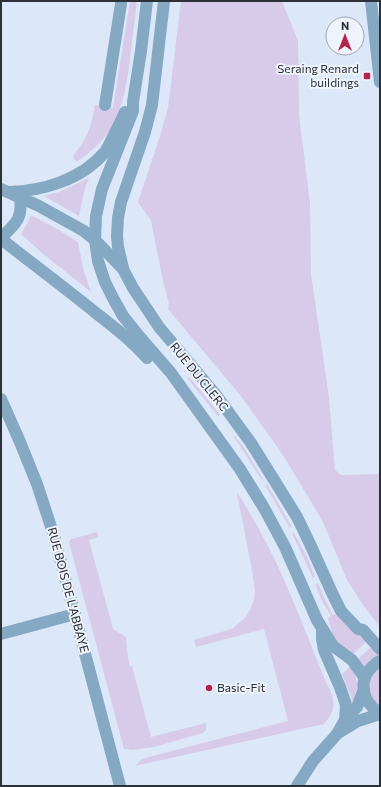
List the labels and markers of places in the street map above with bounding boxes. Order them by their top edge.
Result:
place label: Seraing Renard buildings [277,61,359,89]
marker: Seraing Renard buildings [362,71,372,81]
place label: Basic-Fit [217,680,266,694]
marker: Basic-Fit [204,683,214,693]

